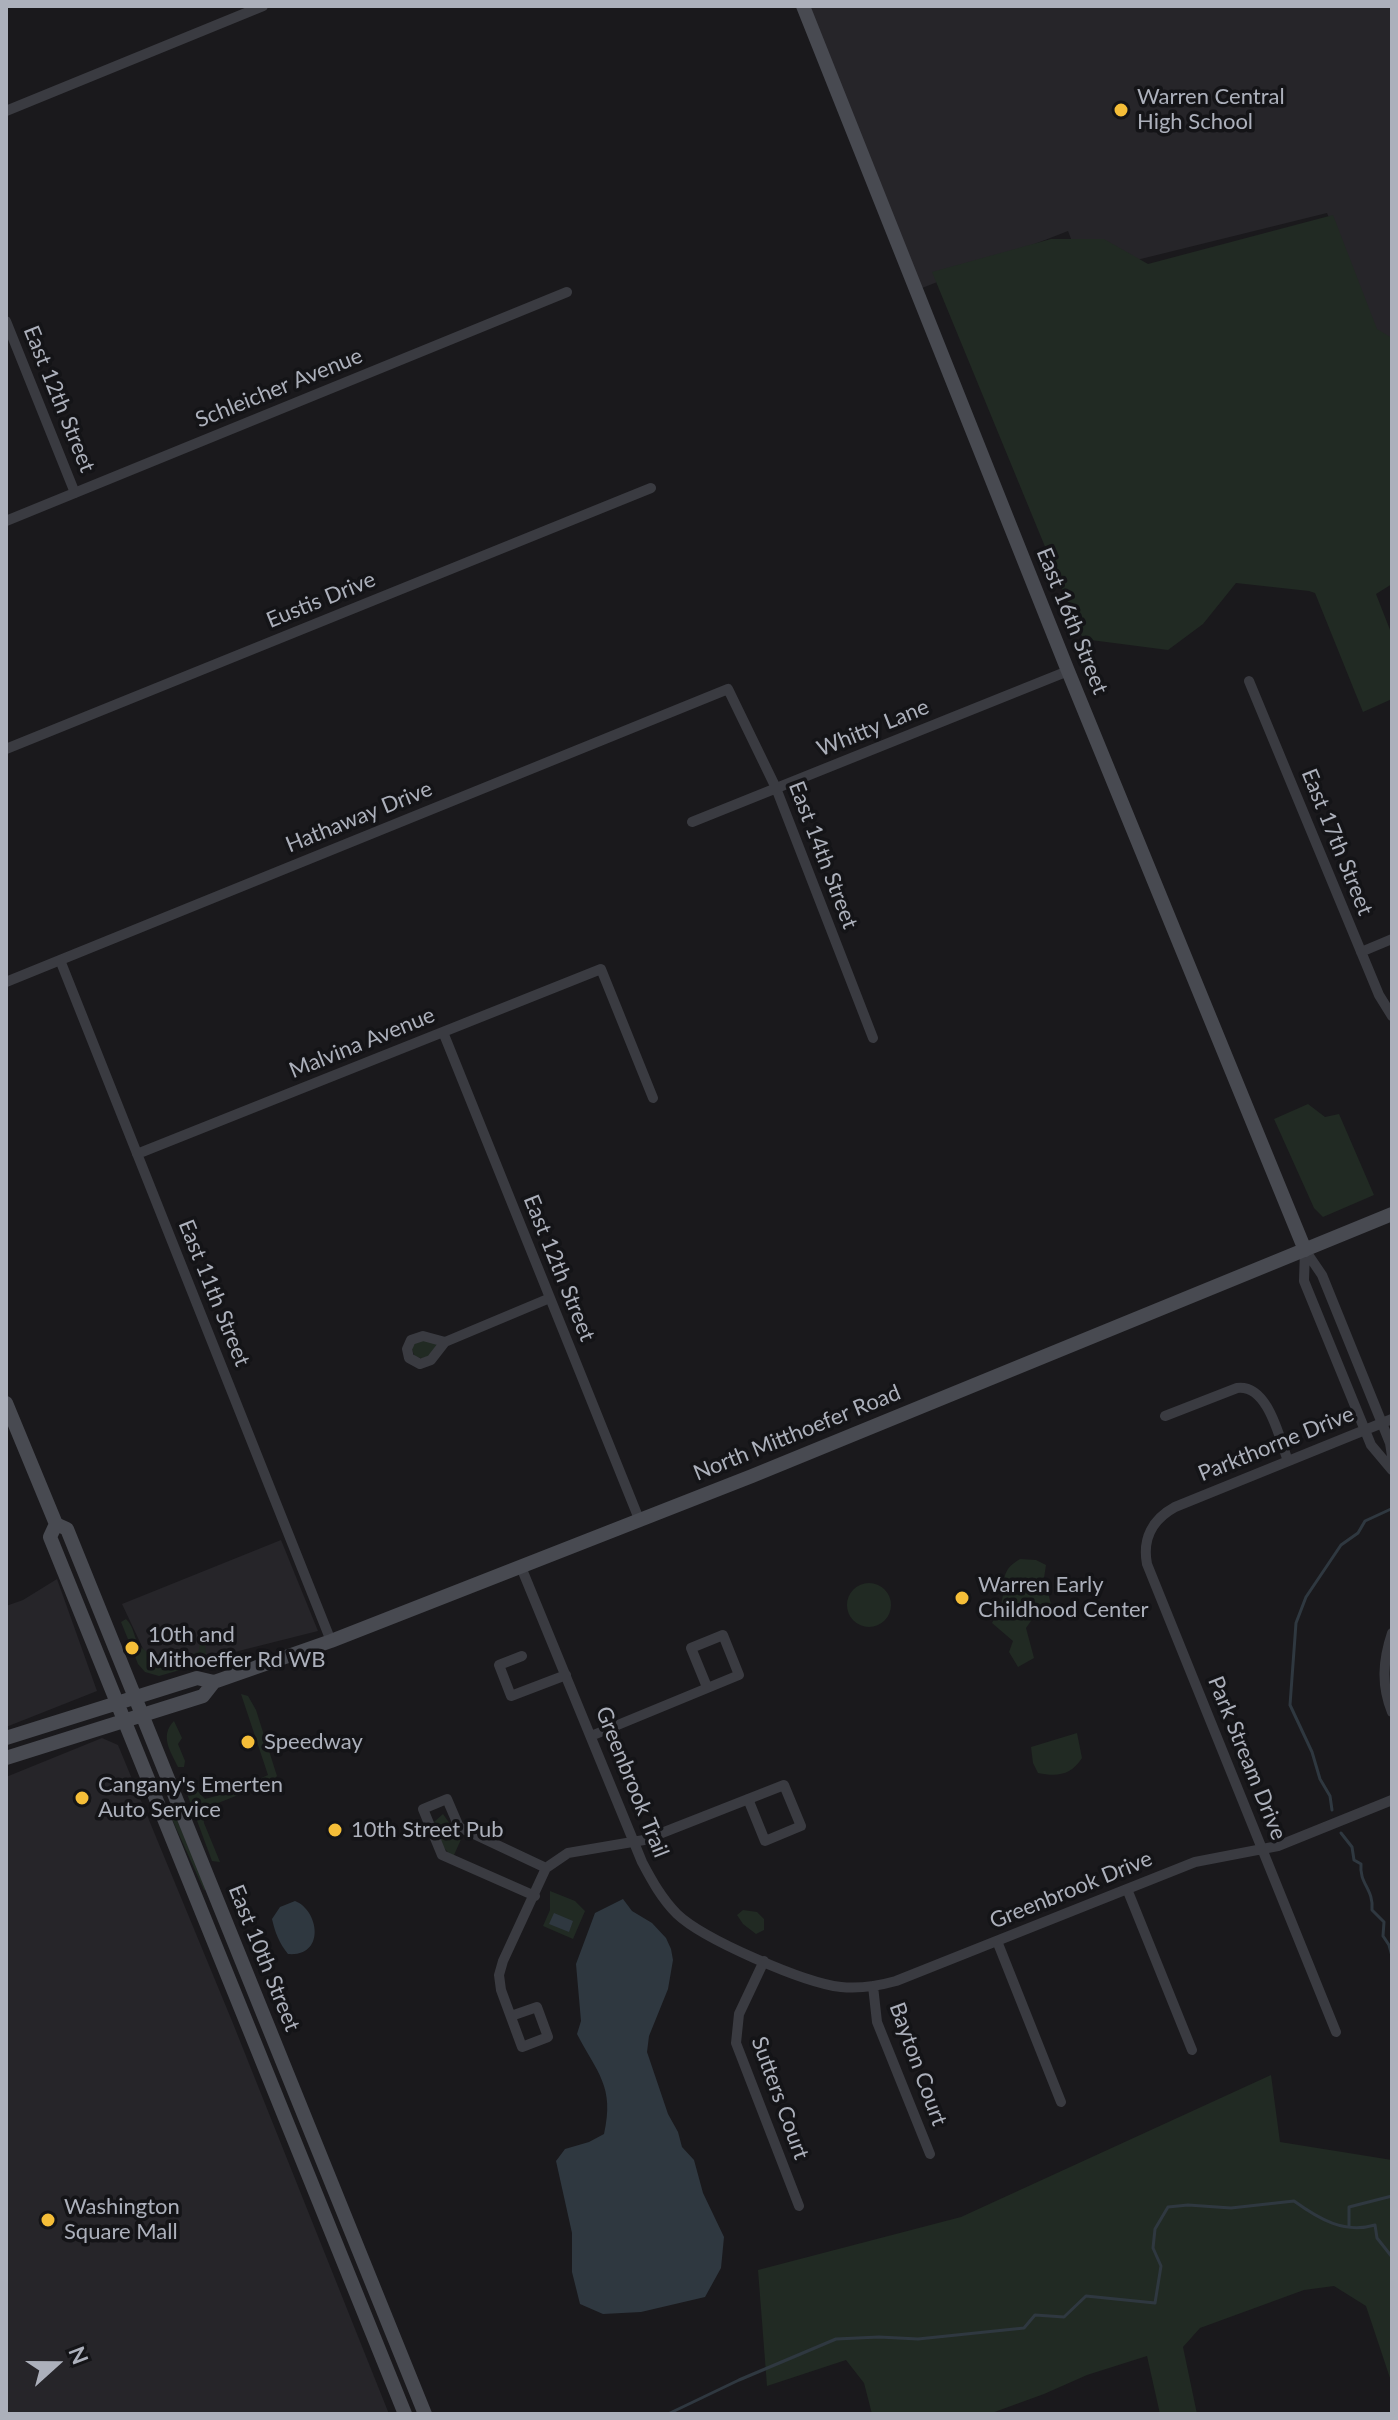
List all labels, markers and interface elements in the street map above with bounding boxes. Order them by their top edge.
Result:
place label: Warren Central High School [1137,84,1285,136]
marker: Warren Central High School [1112,101,1130,119]
street label: East 12th Street [18,322,100,476]
street label: Schleicher Avenue [192,342,366,434]
street label: East 16th Street [1031,544,1113,698]
street label: Eustis Drive [263,566,379,634]
street label: Whitty Lane [813,694,933,762]
street label: East 17th Street [1296,765,1378,919]
street label: Hathaway Drive [282,776,436,858]
street label: East 14th Street [783,778,863,932]
street label: Malvina Avenue [285,1002,439,1084]
street label: East 12th Street [518,1191,600,1345]
street label: East 11th Street [173,1216,255,1370]
street label: North Mitthoefer Road [690,1379,904,1487]
street label: Parkthorne Drive [1194,1401,1358,1487]
place label: Warren Early Childhood Center [978,1572,1149,1624]
marker: Warren Early Childhood Center [953,1589,971,1607]
place label: 10th and Mithoeffer Rd WB [148,1622,325,1674]
marker: 10th and Mithoeffer Rd WB [123,1639,141,1657]
street label: Park Stream Drive [1202,1672,1292,1844]
street label: Greenbrook Trail [590,1703,674,1861]
place label: Speedway [264,1729,363,1755]
marker: Speedway [239,1733,257,1751]
place label: Cangany's Emerten Auto Service [98,1772,283,1824]
marker: Cangany's Emerten Auto Service [73,1789,91,1807]
place label: 10th Street Pub [351,1817,504,1843]
marker: 10th Street Pub [326,1821,344,1839]
street label: Greenbrook Drive [986,1845,1156,1935]
street label: East 10th Street [223,1881,305,2035]
street label: Bayton Court [883,1999,953,2129]
street label: Sutters Court [746,2033,814,2163]
place label: Washington Square Mall [64,2194,180,2246]
marker: Washington Square Mall [39,2211,57,2229]
north arrow [16,2324,96,2404]
text: N [63,2342,95,2368]

